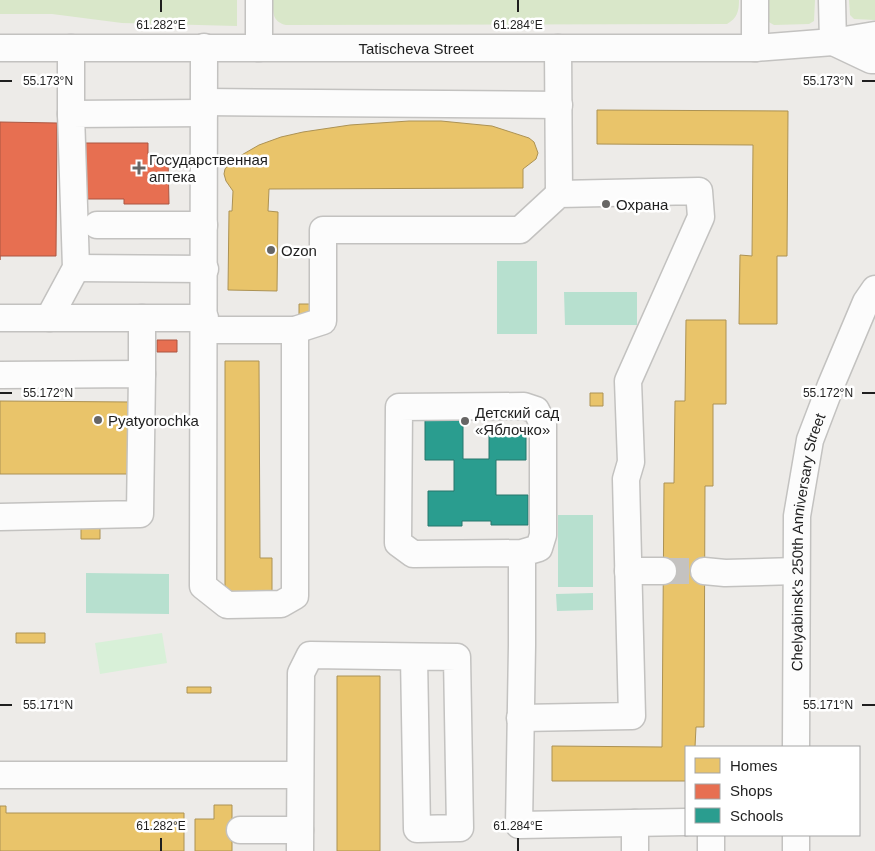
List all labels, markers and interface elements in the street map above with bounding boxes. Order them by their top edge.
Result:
text: 61.282°E [136,18,186,32]
text: 61.284°E [493,18,543,32]
street label: Tatischeva Street [358,40,474,57]
text: 55.173°N [23,74,73,88]
text: 55.173°N [803,74,853,88]
place label: Государственная аптека [149,151,268,185]
marker: Государственная аптека [133,162,145,174]
place label: Охрана [616,196,669,213]
marker: Охрана [600,198,612,210]
place label: Ozon [281,242,317,259]
marker: Ozon [265,244,277,256]
text: 55.172°N [23,386,73,400]
text: 55.172°N [803,386,853,400]
place label: Детский сад «Яблочко» [475,404,560,438]
street label: Chelyabinsk's 250th Anniversary Street [788,410,828,671]
place label: Pyatyorochka [108,412,200,429]
marker: Pyatyorochka [92,414,104,426]
marker: Детский сад «Яблочко» [459,415,471,427]
text: 55.171°N [23,698,73,712]
text: 55.171°N [803,698,853,712]
legend [685,746,860,836]
text: Homes [730,757,778,774]
text: Shops [730,782,773,799]
text: Schools [730,807,783,824]
text: 61.282°E [136,819,186,833]
text: 61.284°E [493,819,543,833]

